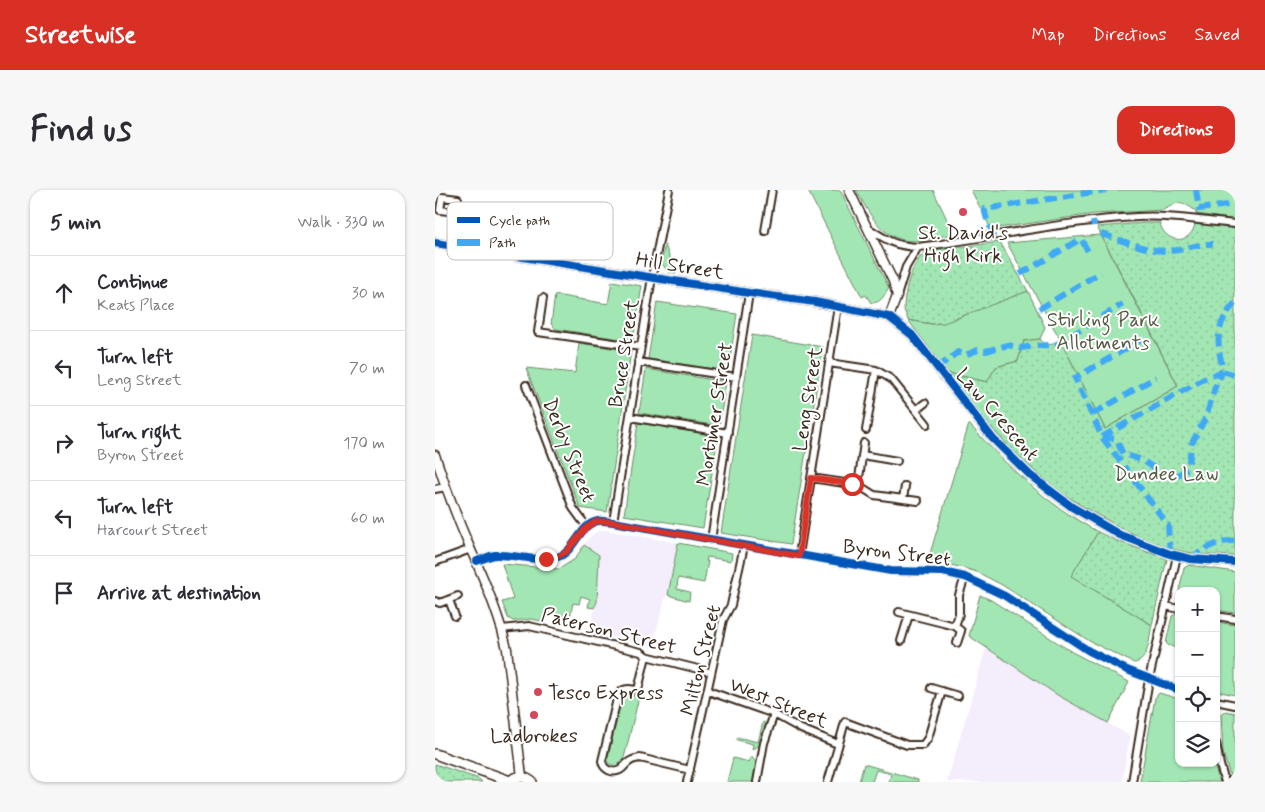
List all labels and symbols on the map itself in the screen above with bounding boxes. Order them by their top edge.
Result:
legend [447,202,613,260]
marker: St. David's High Kirk [957,206,969,218]
text: Cycle path [489,212,550,230]
place label: St. David's High Kirk [918,220,1008,272]
text: Path [489,234,516,252]
street label: Hill Street [634,246,726,287]
street label: Bruce Street [603,297,646,409]
park label: Stirling Park Allotments [1047,307,1159,357]
street label: Mortimer Street [691,341,740,488]
street label: Leng Street [787,345,831,454]
street label: Law Crescent [949,363,1045,467]
street label: Derby Street [535,394,602,507]
park label: Dundee Law [1114,461,1218,488]
route start [841,473,864,496]
street label: Byron Street [841,533,952,574]
route end [535,548,558,571]
street label: Paterson Street [538,602,679,661]
street label: Milton Street [675,602,728,719]
street label: West Street [725,671,832,735]
place label: Tesco Express [548,680,664,707]
marker: Tesco Express [532,686,544,698]
marker: Ladbrokes [528,709,540,721]
place label: Ladbrokes [490,723,578,750]

